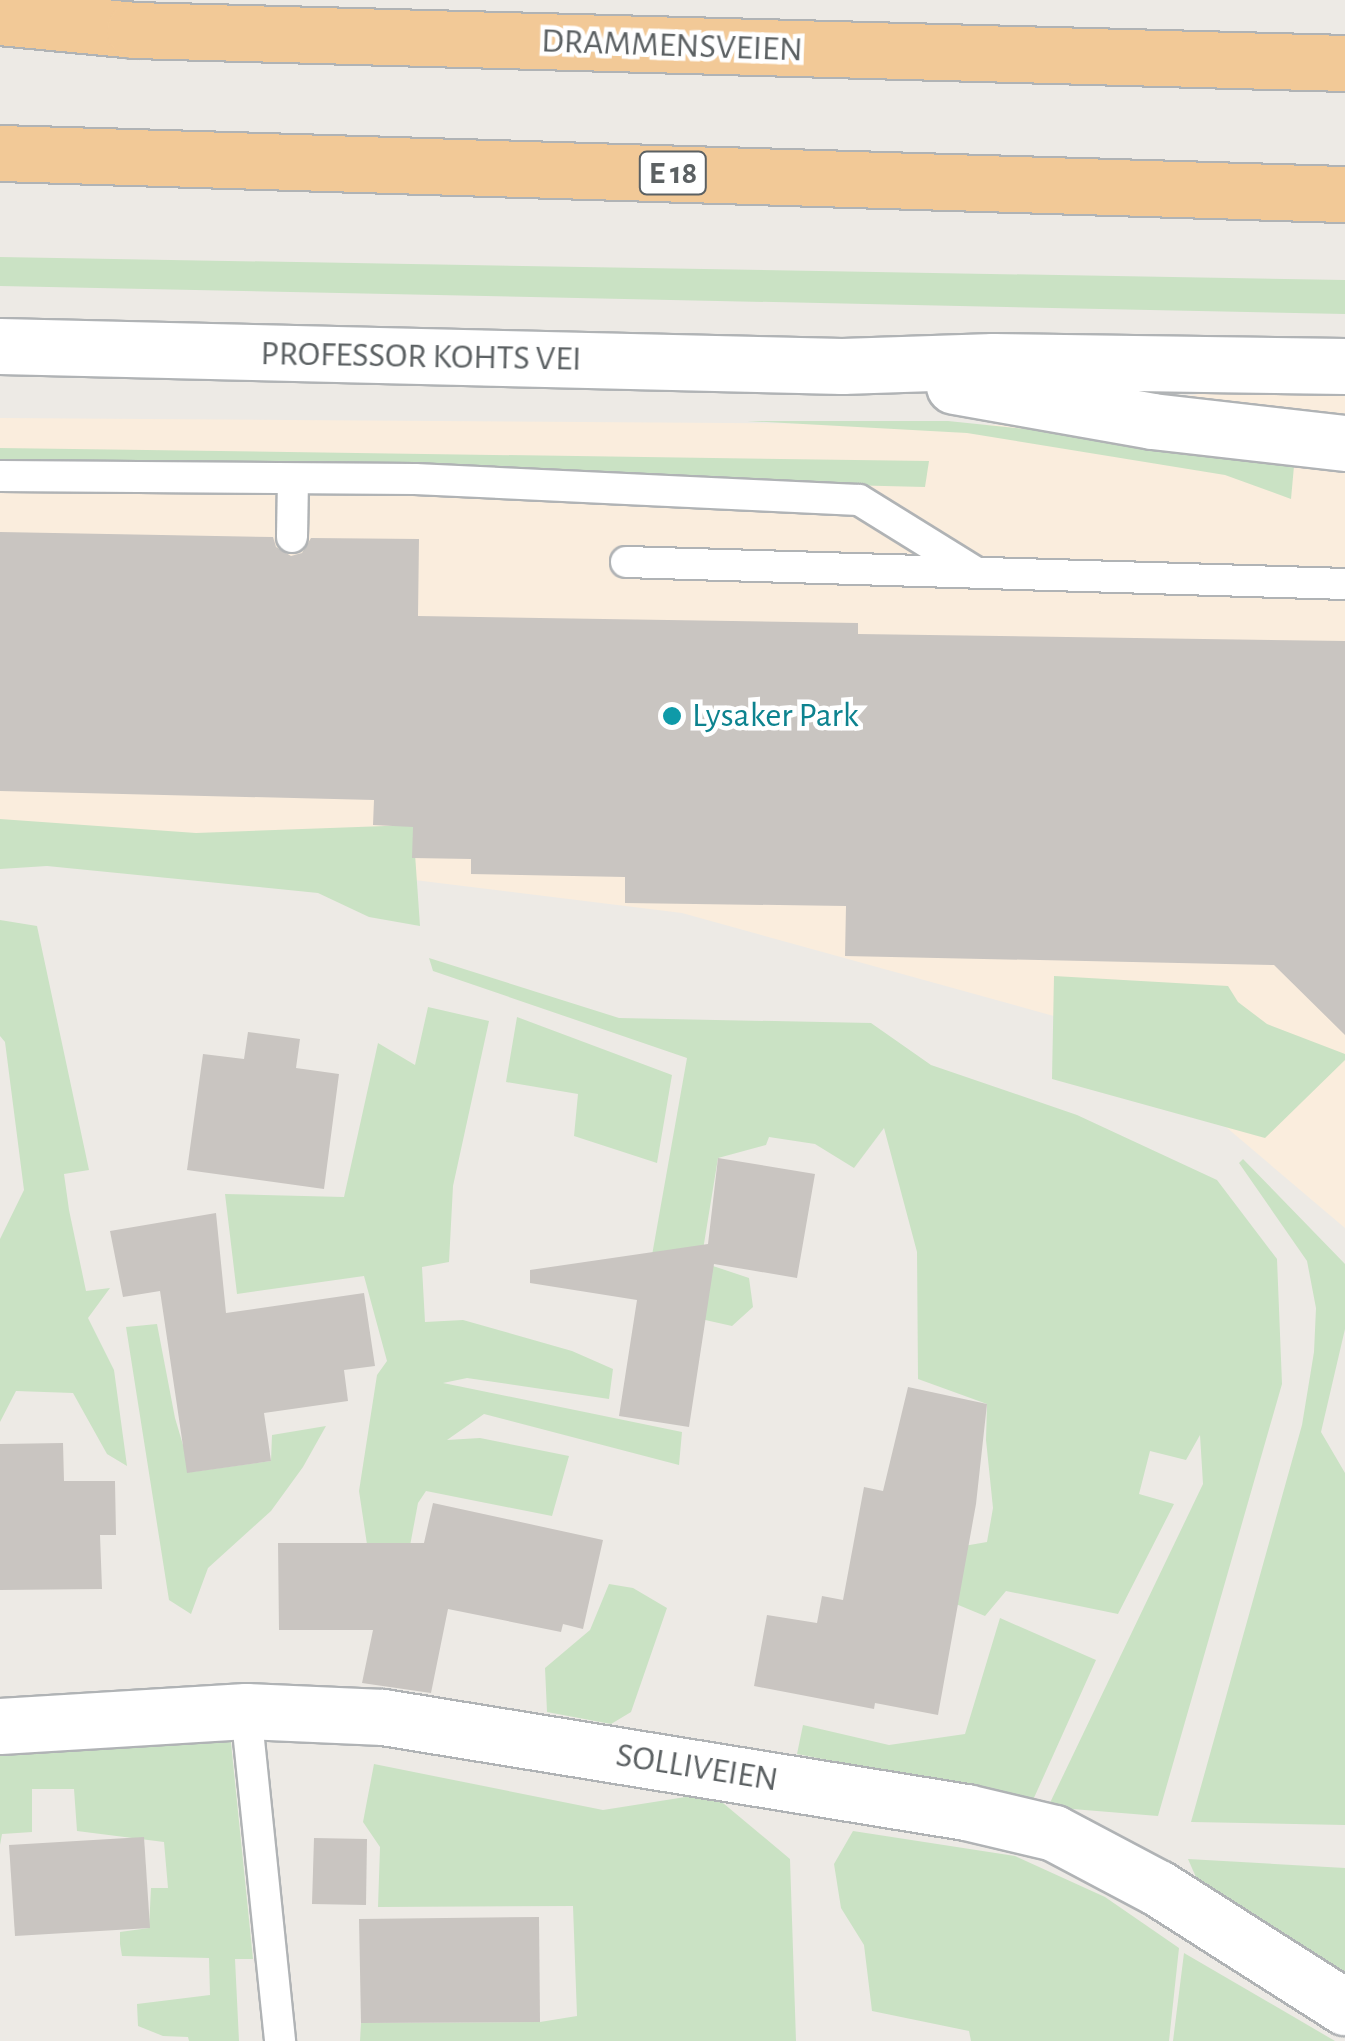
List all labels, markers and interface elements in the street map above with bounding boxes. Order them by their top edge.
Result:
street label: DRAMMENSVEIEN [541,20,803,72]
road number: E 18 [638,146,708,200]
street label: PROFESSOR KOHTS VEI [260,333,582,381]
place label: Lysaker Park [692,695,859,737]
marker: Lysaker Park [661,705,683,727]
street label: SOLLIVEIEN [613,1734,781,1802]

